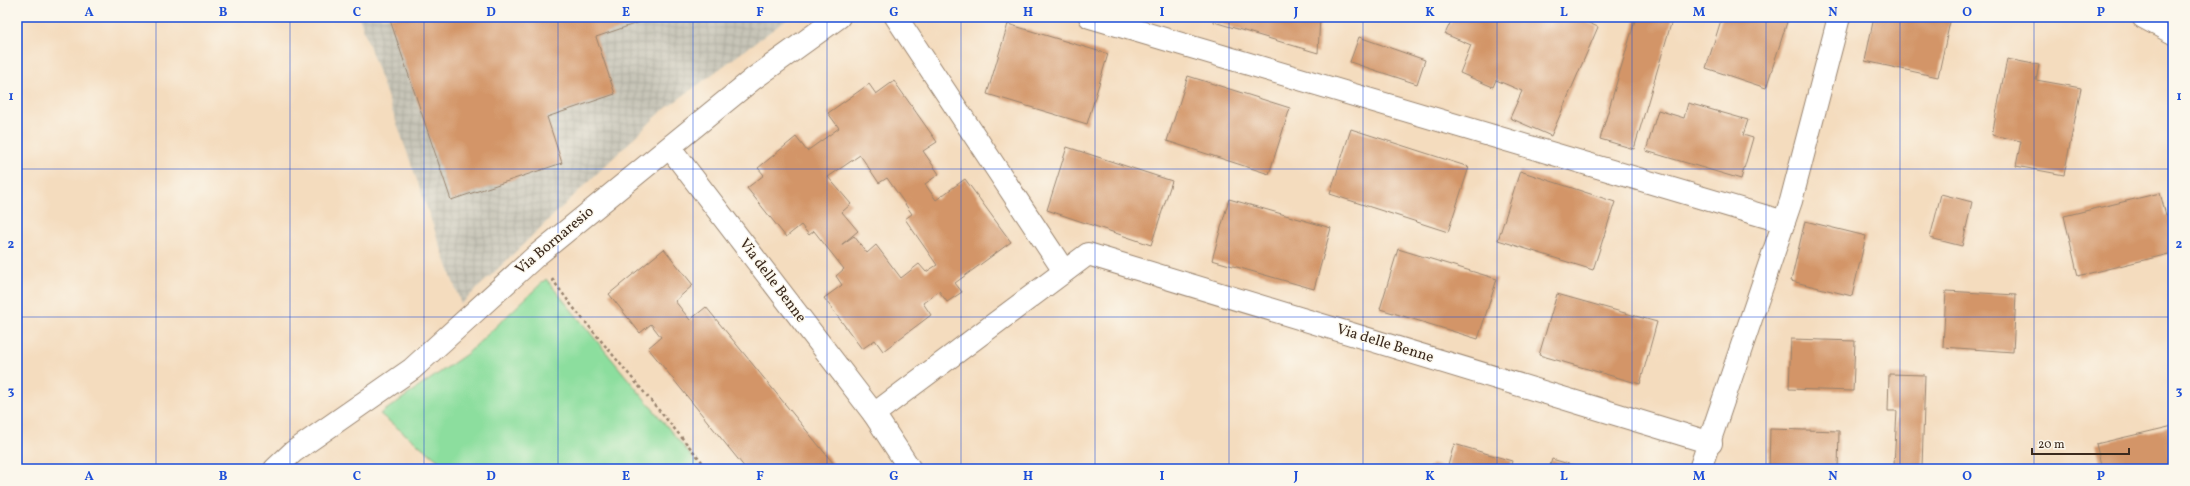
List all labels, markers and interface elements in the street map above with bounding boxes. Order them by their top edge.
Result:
text: A [84,4,94,22]
text: B [219,4,228,22]
text: C [353,4,361,22]
text: D [486,4,496,22]
text: E [622,4,630,22]
text: F [756,4,764,22]
text: G [889,4,899,22]
text: H [1023,4,1033,22]
text: I [1160,4,1165,22]
text: J [1293,4,1299,22]
text: K [1425,4,1435,22]
text: L [1560,4,1568,22]
text: M [1693,4,1706,22]
text: N [1828,4,1838,22]
text: O [1962,4,1972,22]
text: P [2097,4,2105,22]
text: 1 [8,88,14,106]
text: 1 [2176,88,2182,106]
street label: Via Bornaresio [511,202,599,280]
street label: Via delle Benne [733,234,811,328]
text: 2 [8,236,15,254]
text: 2 [2176,236,2183,254]
street label: Via delle Benne [1334,319,1436,369]
text: 3 [8,383,15,401]
text: 3 [2176,383,2183,401]
scale bar [2032,430,2129,456]
text: 20 m [2038,437,2065,453]
text: A [84,468,94,486]
text: B [219,468,228,486]
text: C [353,468,361,486]
text: D [486,468,496,486]
text: E [622,468,630,486]
text: F [756,468,764,486]
text: G [889,468,899,486]
text: H [1023,468,1033,486]
text: I [1160,468,1165,486]
text: J [1293,468,1299,486]
text: K [1425,468,1435,486]
text: L [1560,468,1568,486]
text: M [1693,468,1706,486]
text: N [1828,468,1838,486]
text: O [1962,468,1972,486]
text: P [2097,468,2105,486]

